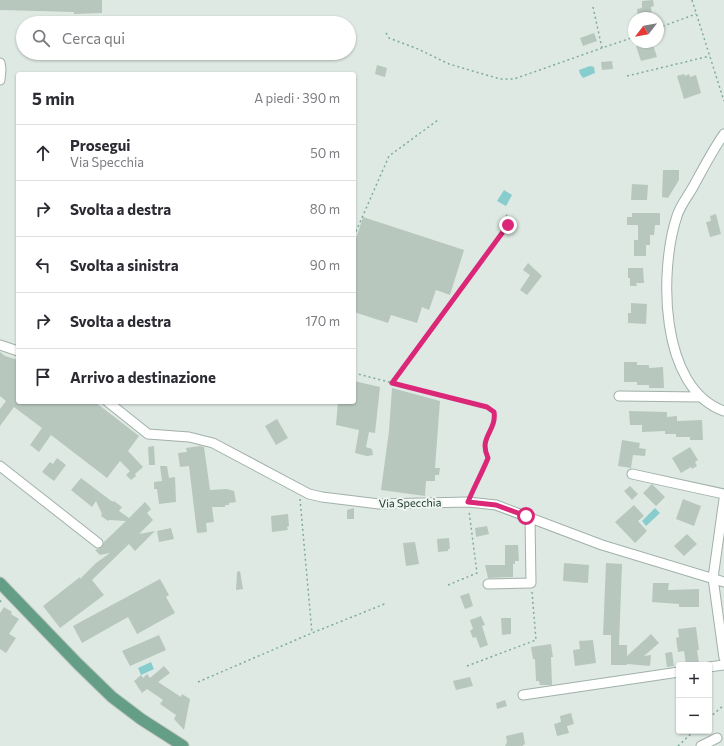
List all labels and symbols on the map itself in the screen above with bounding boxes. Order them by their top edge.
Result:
north arrow [628,12,664,48]
route end [499,216,517,234]
street label: Via Specchia [378,495,441,510]
route start [517,507,535,525]

